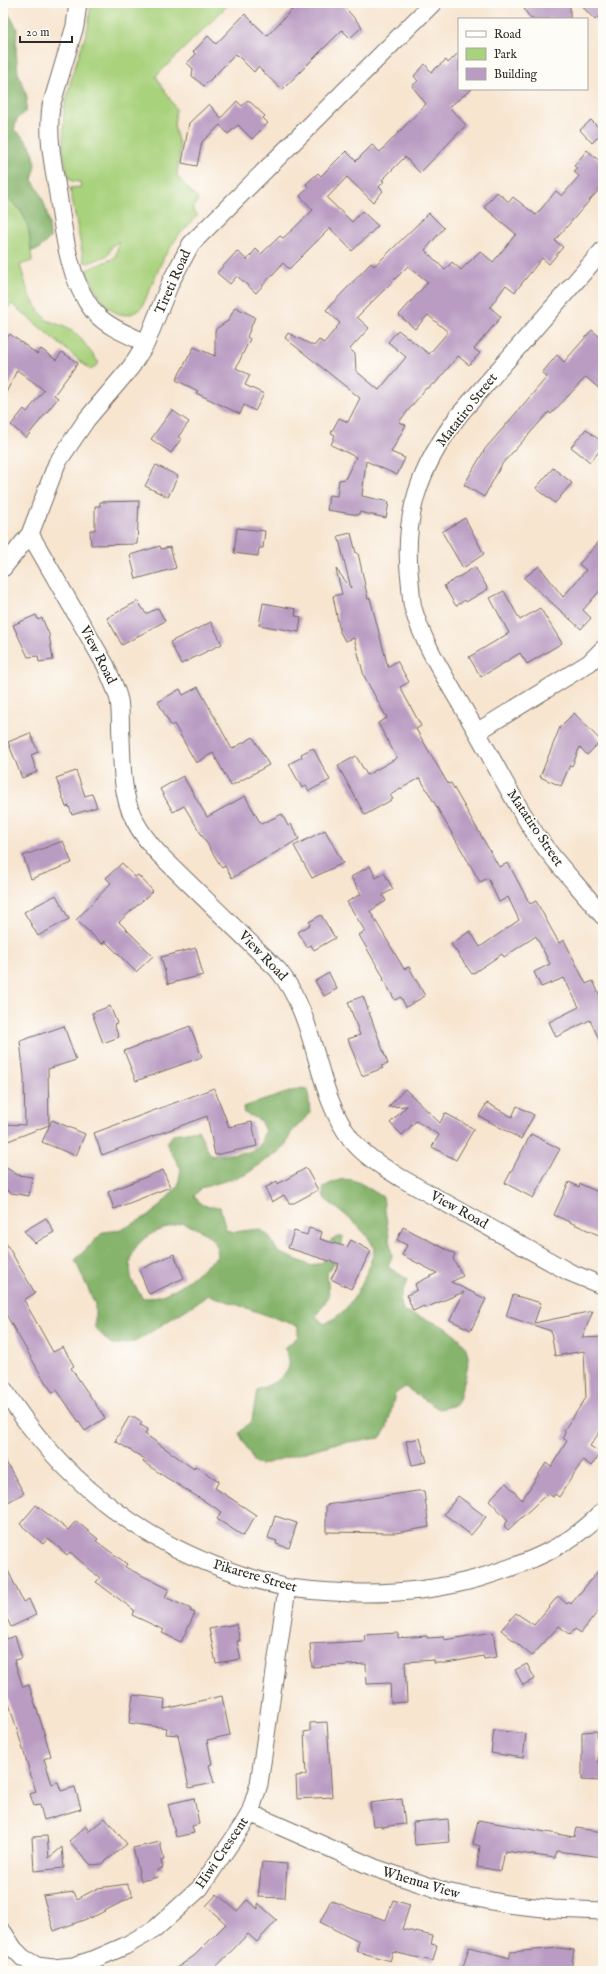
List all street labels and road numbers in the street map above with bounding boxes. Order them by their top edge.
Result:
street label: Tireti Road [151,246,195,317]
street label: Matatiro Street [432,369,502,451]
street label: View Road [75,622,121,688]
street label: Matatiro Street [503,786,567,870]
street label: View Road [234,926,292,985]
street label: View Road [426,1186,491,1233]
street label: Pikarere Street [211,1555,299,1597]
street label: Hiwi Crescent [191,1814,253,1892]
street label: Whenua View [380,1863,463,1904]

